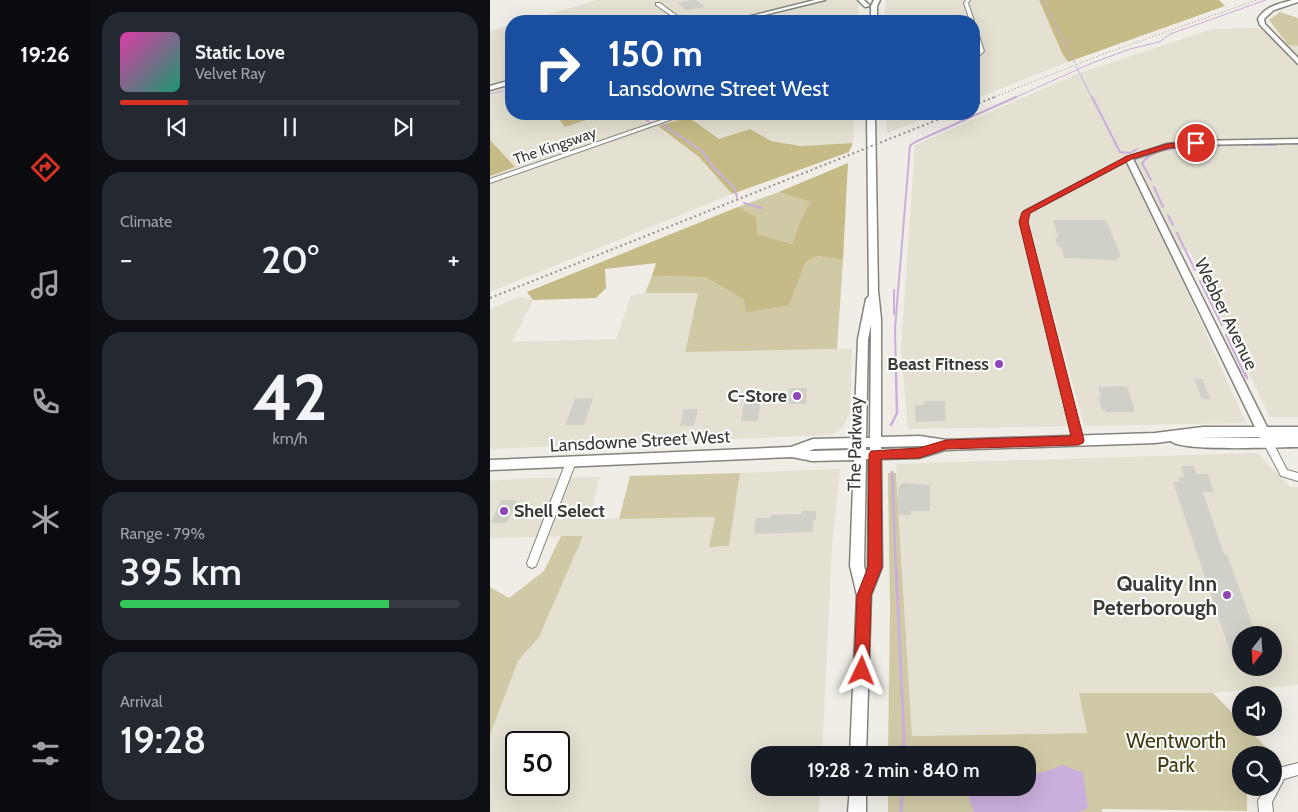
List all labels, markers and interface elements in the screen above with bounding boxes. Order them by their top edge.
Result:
text: 150 m [608,32,703,75]
icon: right [525,35,590,100]
text: 19:26 [20,41,70,68]
text: Static Love [195,41,285,64]
text: Velvet Ray [195,64,266,83]
text: Lansdowne Street West [608,75,829,102]
icon: previous [163,113,191,141]
icon: pause [276,113,304,141]
icon: next [389,113,417,141]
pin [1175,122,1217,164]
street label: The Kingsway [511,123,599,169]
icon: arrive [1182,129,1210,157]
icon: directions [28,150,63,185]
text: Climate [120,212,172,231]
text: 20° [261,236,319,283]
text: − [120,242,132,276]
text: + [448,242,460,276]
street label: Webber Avenue [1189,255,1263,373]
icon: music [28,267,63,302]
place label: Beast Fitness [887,353,989,375]
text: 42 [253,357,327,436]
marker: Beast Fitness [993,358,1005,370]
icon: phone [28,384,63,419]
place label: C-Store [728,385,787,407]
marker: C-Store [791,390,803,402]
street label: The Parkway [843,396,867,492]
street label: Lansdowne Street West [549,425,731,457]
text: km/h [272,429,308,448]
place label: Shell Select [514,500,605,522]
icon: climate [28,502,63,537]
marker: Shell Select [498,505,510,517]
text: Range · 79% [120,524,205,543]
text: 395 km [120,548,242,595]
place label: Quality Inn Peterborough [1093,571,1217,620]
marker: Quality Inn Peterborough [1221,589,1233,601]
icon: car [28,619,63,654]
north arrow [1232,626,1282,676]
map controls [1232,626,1282,796]
position arrow [835,644,887,696]
button: sound [1232,686,1282,736]
text: Arrival [120,692,163,711]
text: 19:28 [120,716,206,763]
park label: Wentworth Park [1126,728,1226,777]
speed limit sign: 50 [505,731,570,796]
icon: filters [28,736,63,771]
button: search [1232,746,1282,796]
text: 19:28 · 2 min · 840 m [808,759,980,782]

